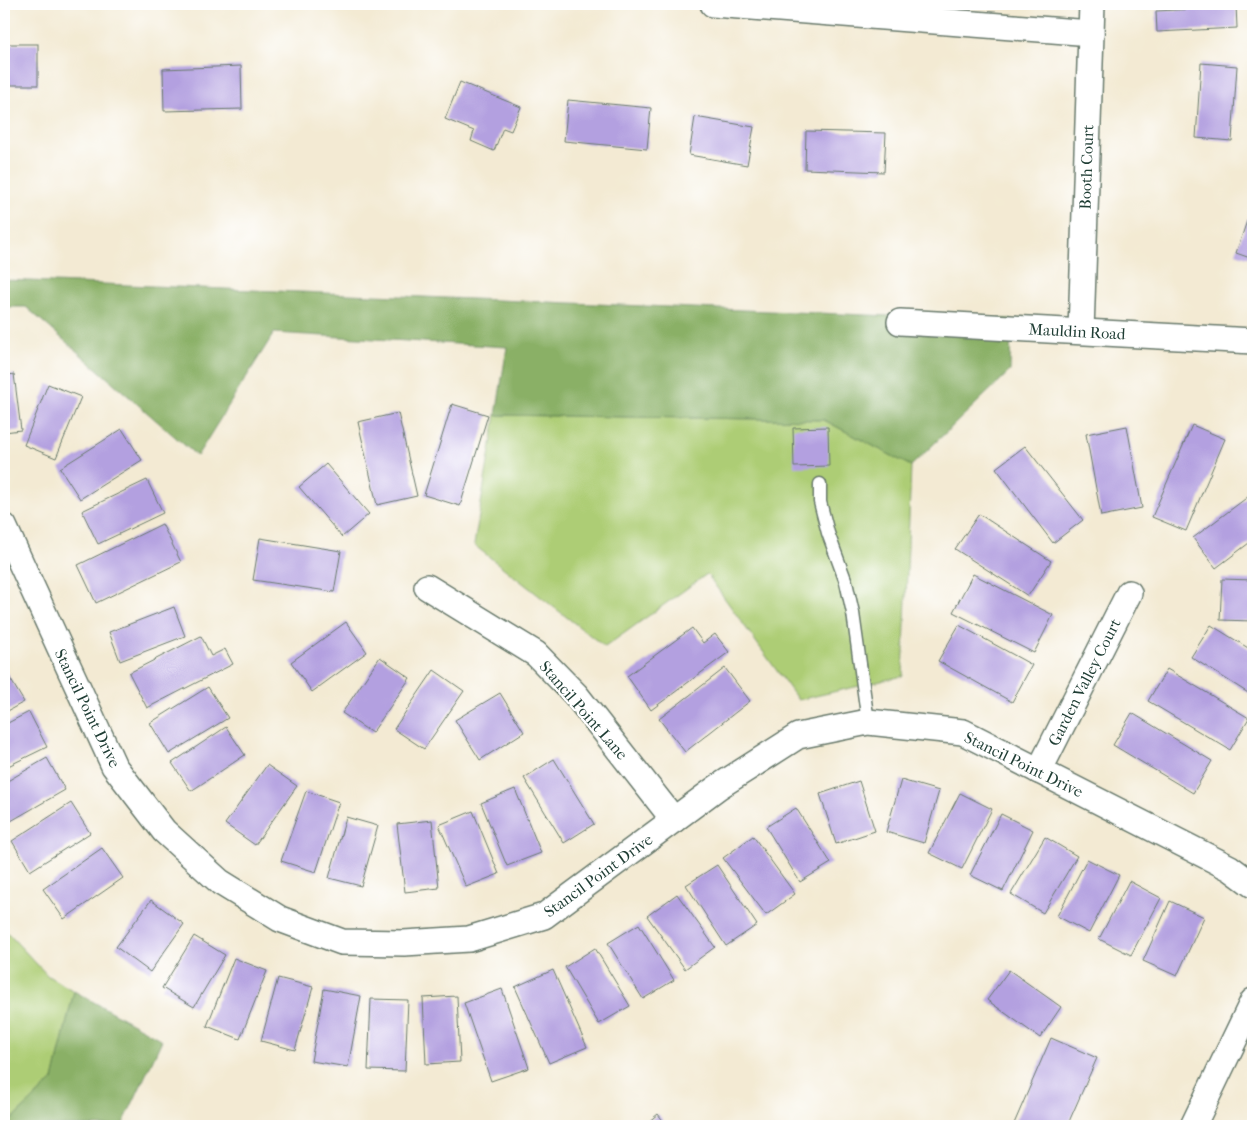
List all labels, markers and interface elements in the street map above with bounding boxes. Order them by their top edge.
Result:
street label: Booth Court [1076,124,1097,210]
street label: Mauldin Road [1028,319,1126,344]
street label: Garden Valley Court [1044,615,1125,749]
street label: Stancil Point Drive [51,646,125,771]
street label: Stancil Point Lane [536,657,632,764]
street label: Stancil Point Drive [961,727,1086,801]
street label: Stancil Point Drive [540,830,656,921]

